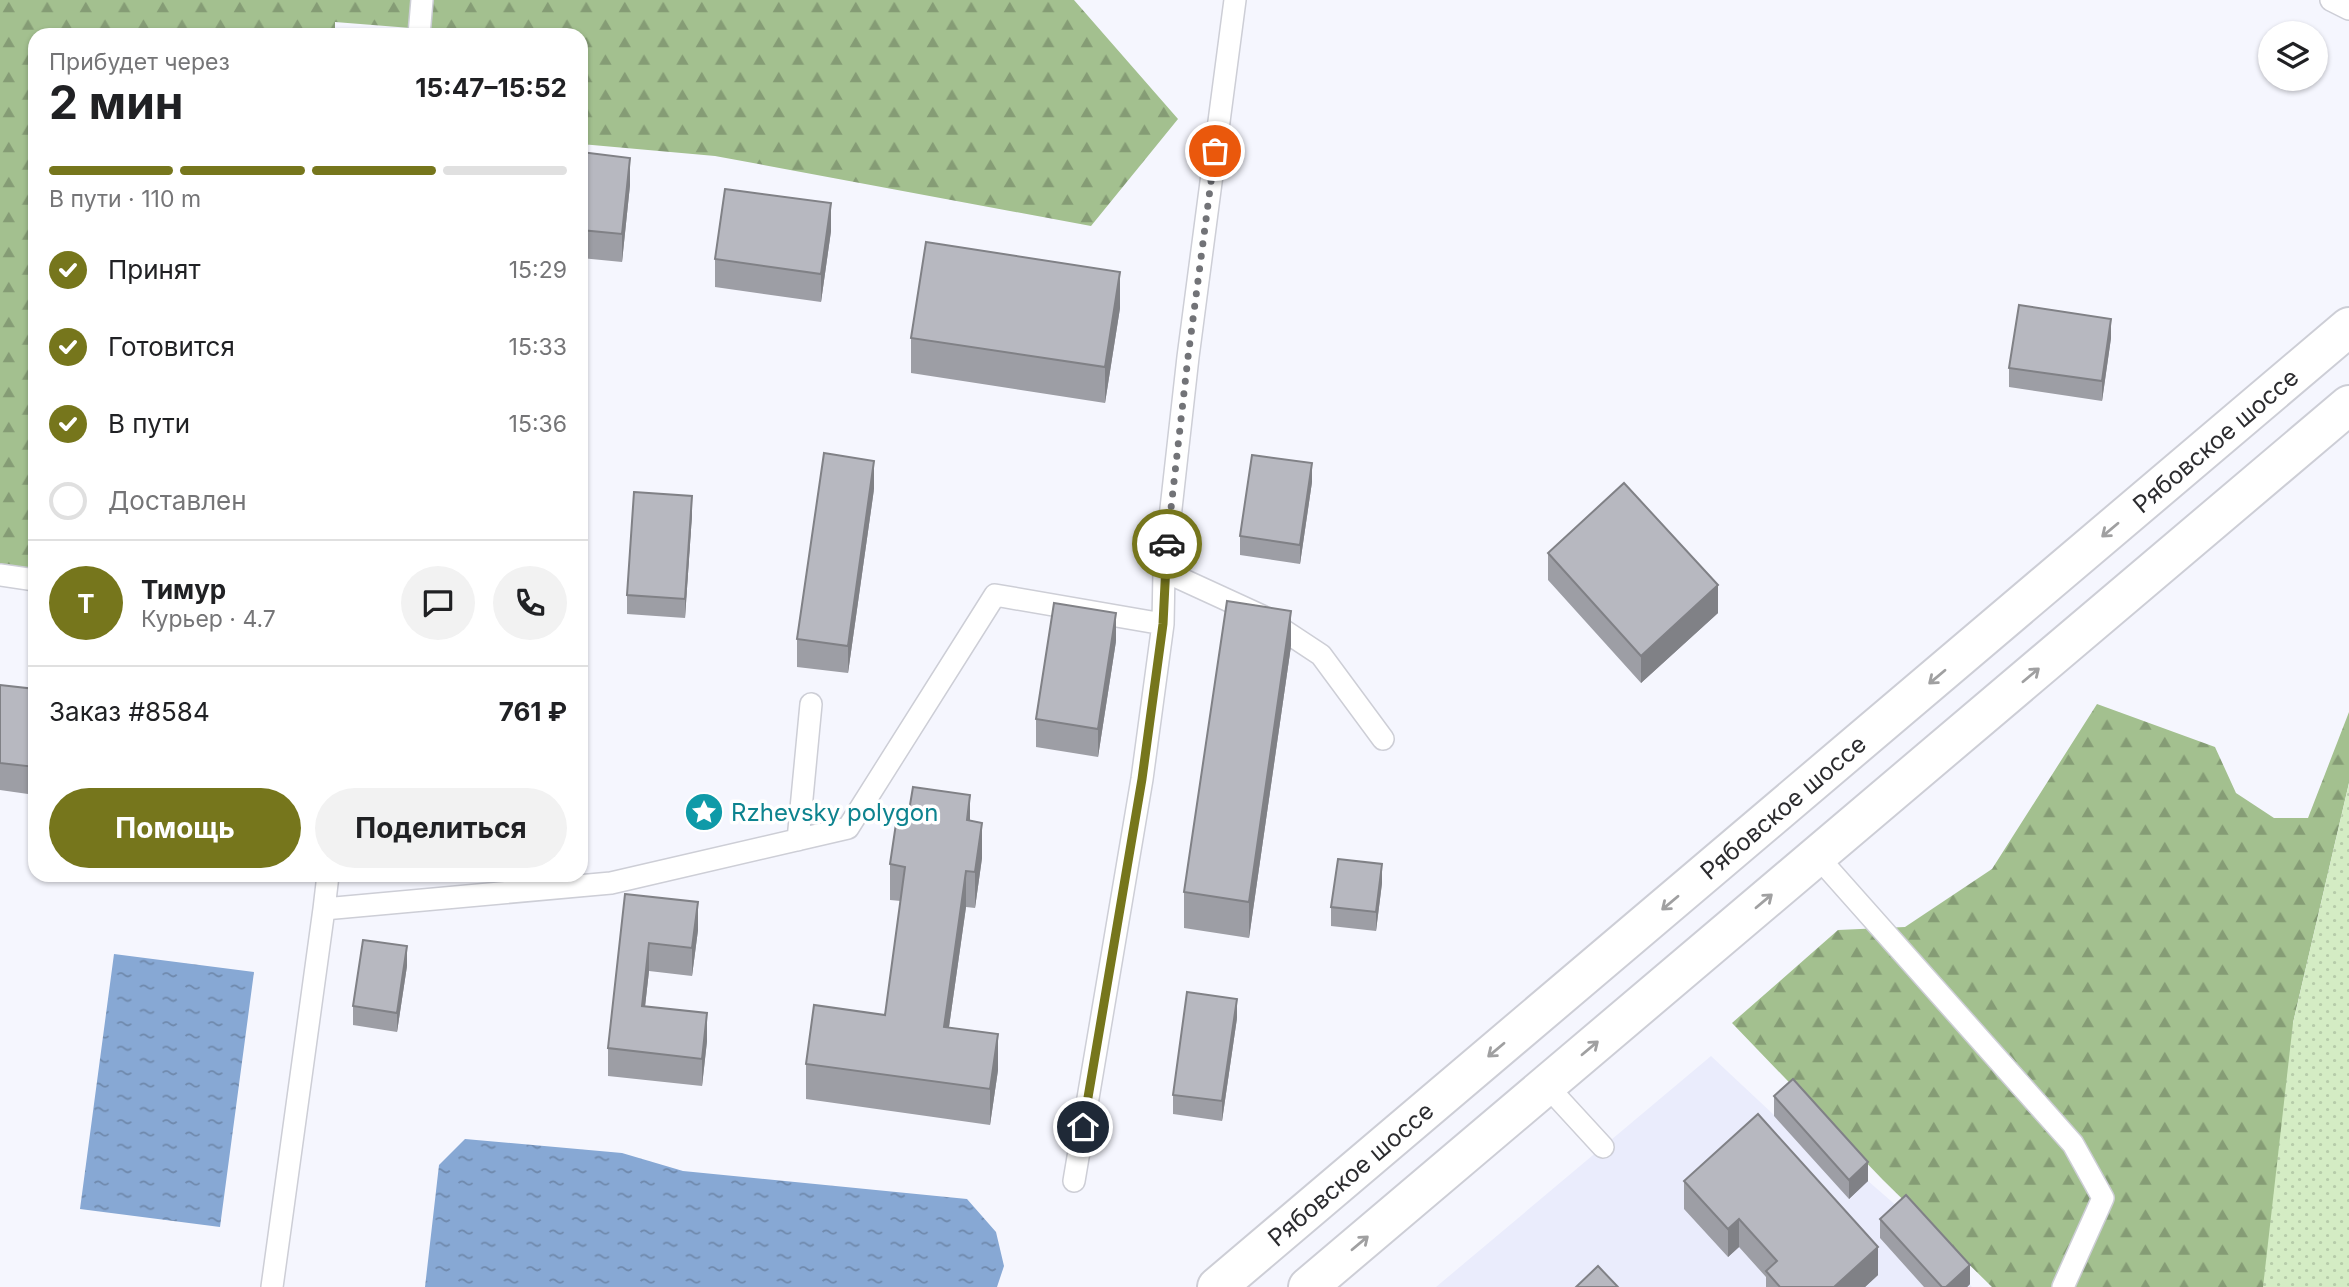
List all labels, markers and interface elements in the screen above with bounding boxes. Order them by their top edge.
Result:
map controls [2258,21,2328,91]
button: layers [2258,21,2328,91]
text: Прибудет через [49,48,230,76]
text: 15:47–15:52 [415,72,567,103]
text: 2 мин [49,74,184,130]
pin [1185,121,1245,181]
icon: bag [1196,132,1234,170]
text: В пути · 110 m [49,185,201,213]
icon: check [49,251,87,289]
text: Принят [108,254,201,285]
text: 15:29 [509,256,567,284]
icon: check [49,328,87,366]
text: Готовится [108,331,235,362]
text: 15:33 [509,333,567,361]
street label: Рябовское шоссе [2127,362,2304,519]
icon: check [49,405,87,443]
text: В пути [108,408,190,439]
text: 15:36 [509,410,567,438]
text: Доставлен [108,485,247,516]
courier [1132,509,1202,579]
one-way arrow [2101,522,2119,538]
icon: car [1148,525,1186,563]
button: chat [401,566,475,640]
button: phone [493,566,567,640]
text: Тимур [141,574,226,605]
text: Т [77,588,95,619]
text: Курьер · 4.7 [141,605,276,633]
one-way arrow [2021,667,2039,683]
one-way arrow [1928,669,1946,685]
text: Заказ #8584 [49,696,210,727]
text: 761 ₽ [499,696,567,727]
street label: Рябовское шоссе [1694,729,1871,885]
button: Помощь [49,788,301,868]
button: Поделиться [315,788,567,868]
place icon: Rzhevsky polygon [683,791,725,833]
place label: Rzhevsky polygon [731,798,938,827]
one-way arrow [1754,893,1772,909]
one-way arrow [1661,895,1679,911]
one-way arrow [1581,1040,1599,1056]
one-way arrow [1487,1042,1505,1058]
street label: Рябовское шоссе [1262,1096,1439,1252]
pin [1053,1097,1113,1157]
icon: home [1064,1108,1102,1146]
one-way arrow [1351,1235,1369,1251]

